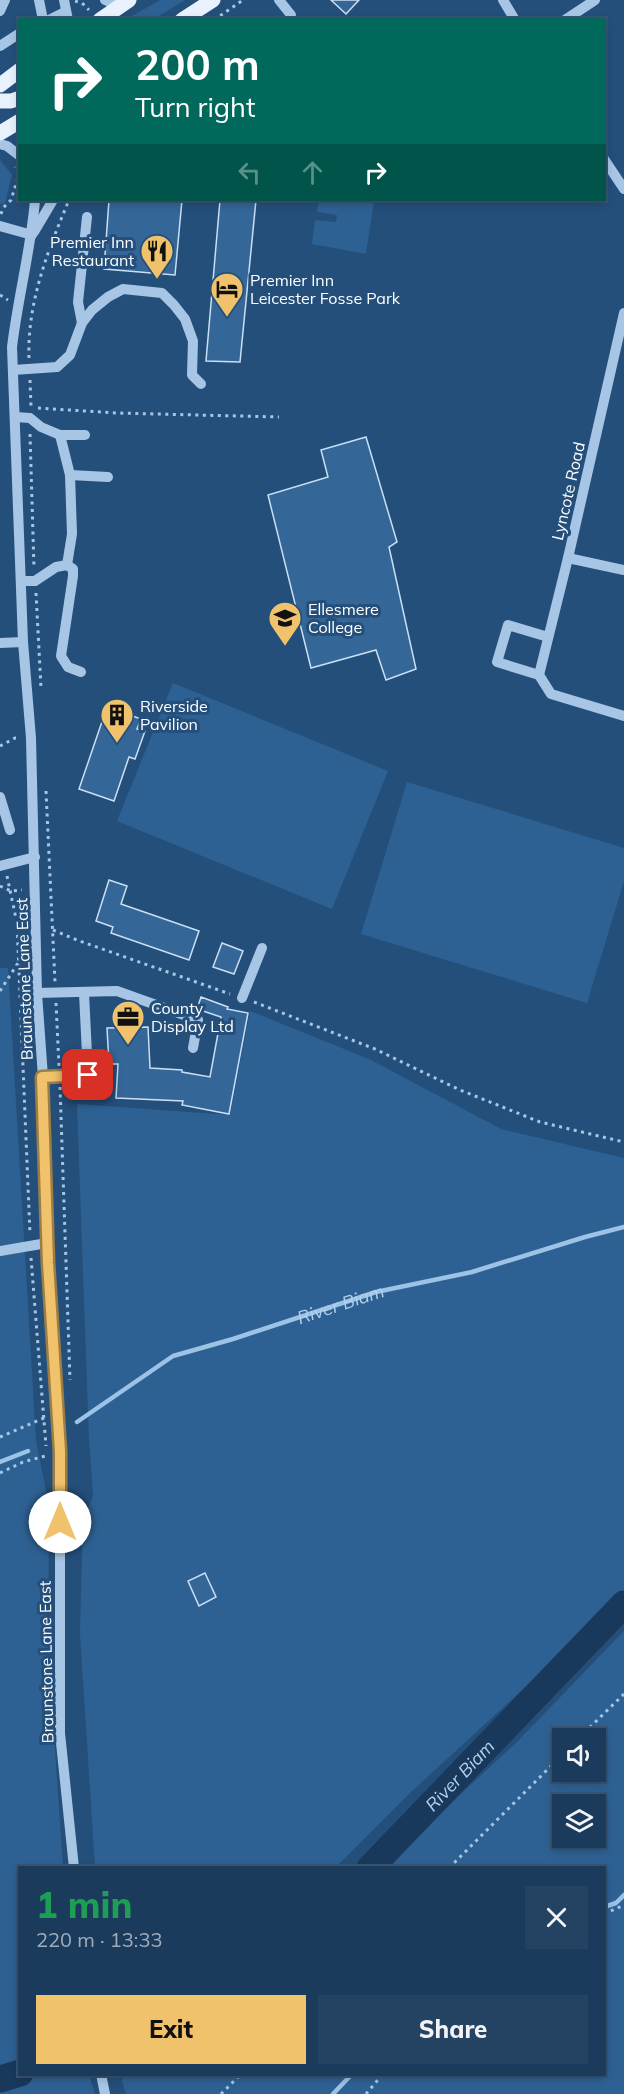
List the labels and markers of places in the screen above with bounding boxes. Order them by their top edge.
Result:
place label: Premier Inn Restaurant [50,232,134,270]
restaurant icon: Premier Inn Restaurant [139,233,175,280]
place label: Premier Inn Leicester Fosse Park [250,270,401,308]
hotel icon: Premier Inn Leicester Fosse Park [209,271,245,318]
place label: Ellesmere College [308,599,379,637]
school or university icon: Ellesmere College [267,600,303,647]
place label: Riverside Pavilion [140,696,208,734]
building icon: Riverside Pavilion [99,697,135,744]
place label: County Display Ltd [151,998,234,1036]
office icon: County Display Ltd [110,999,146,1046]
pin [62,1049,113,1100]

